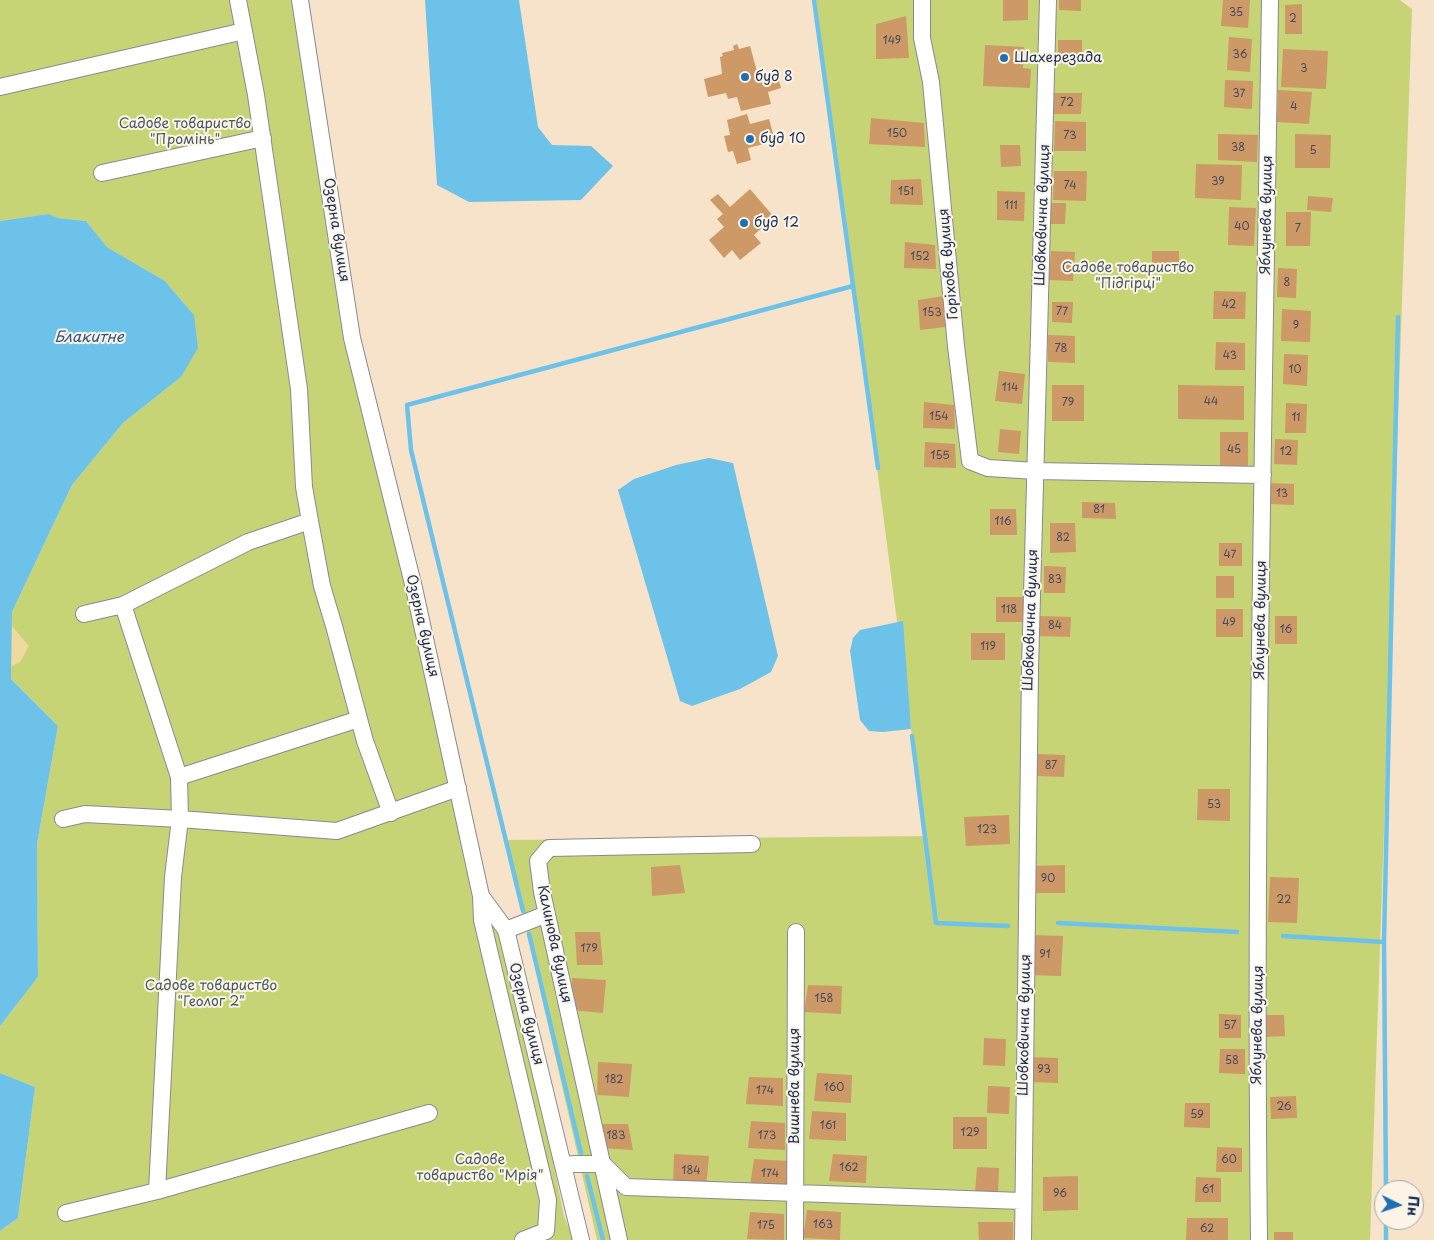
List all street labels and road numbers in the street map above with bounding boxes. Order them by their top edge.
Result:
street label: Шовковична вулиця [1032,144,1054,286]
street label: Яблунева вулиця [1258,155,1276,275]
street label: Озерна вулиця [320,177,352,283]
street label: Горіхова вулиця [936,208,962,320]
street label: Шовковична вулиця [1020,549,1042,691]
street label: Яблунева вулиця [1252,560,1270,680]
street label: Озерна вулиця [402,573,442,679]
street label: Калинова вулиця [533,883,575,1005]
street label: Шовковична вулиця [1015,954,1035,1096]
street label: Озерна вулиця [505,961,547,1067]
street label: Яблунева вулиця [1249,965,1267,1085]
street label: Вишнева вулиця [787,1028,803,1144]

